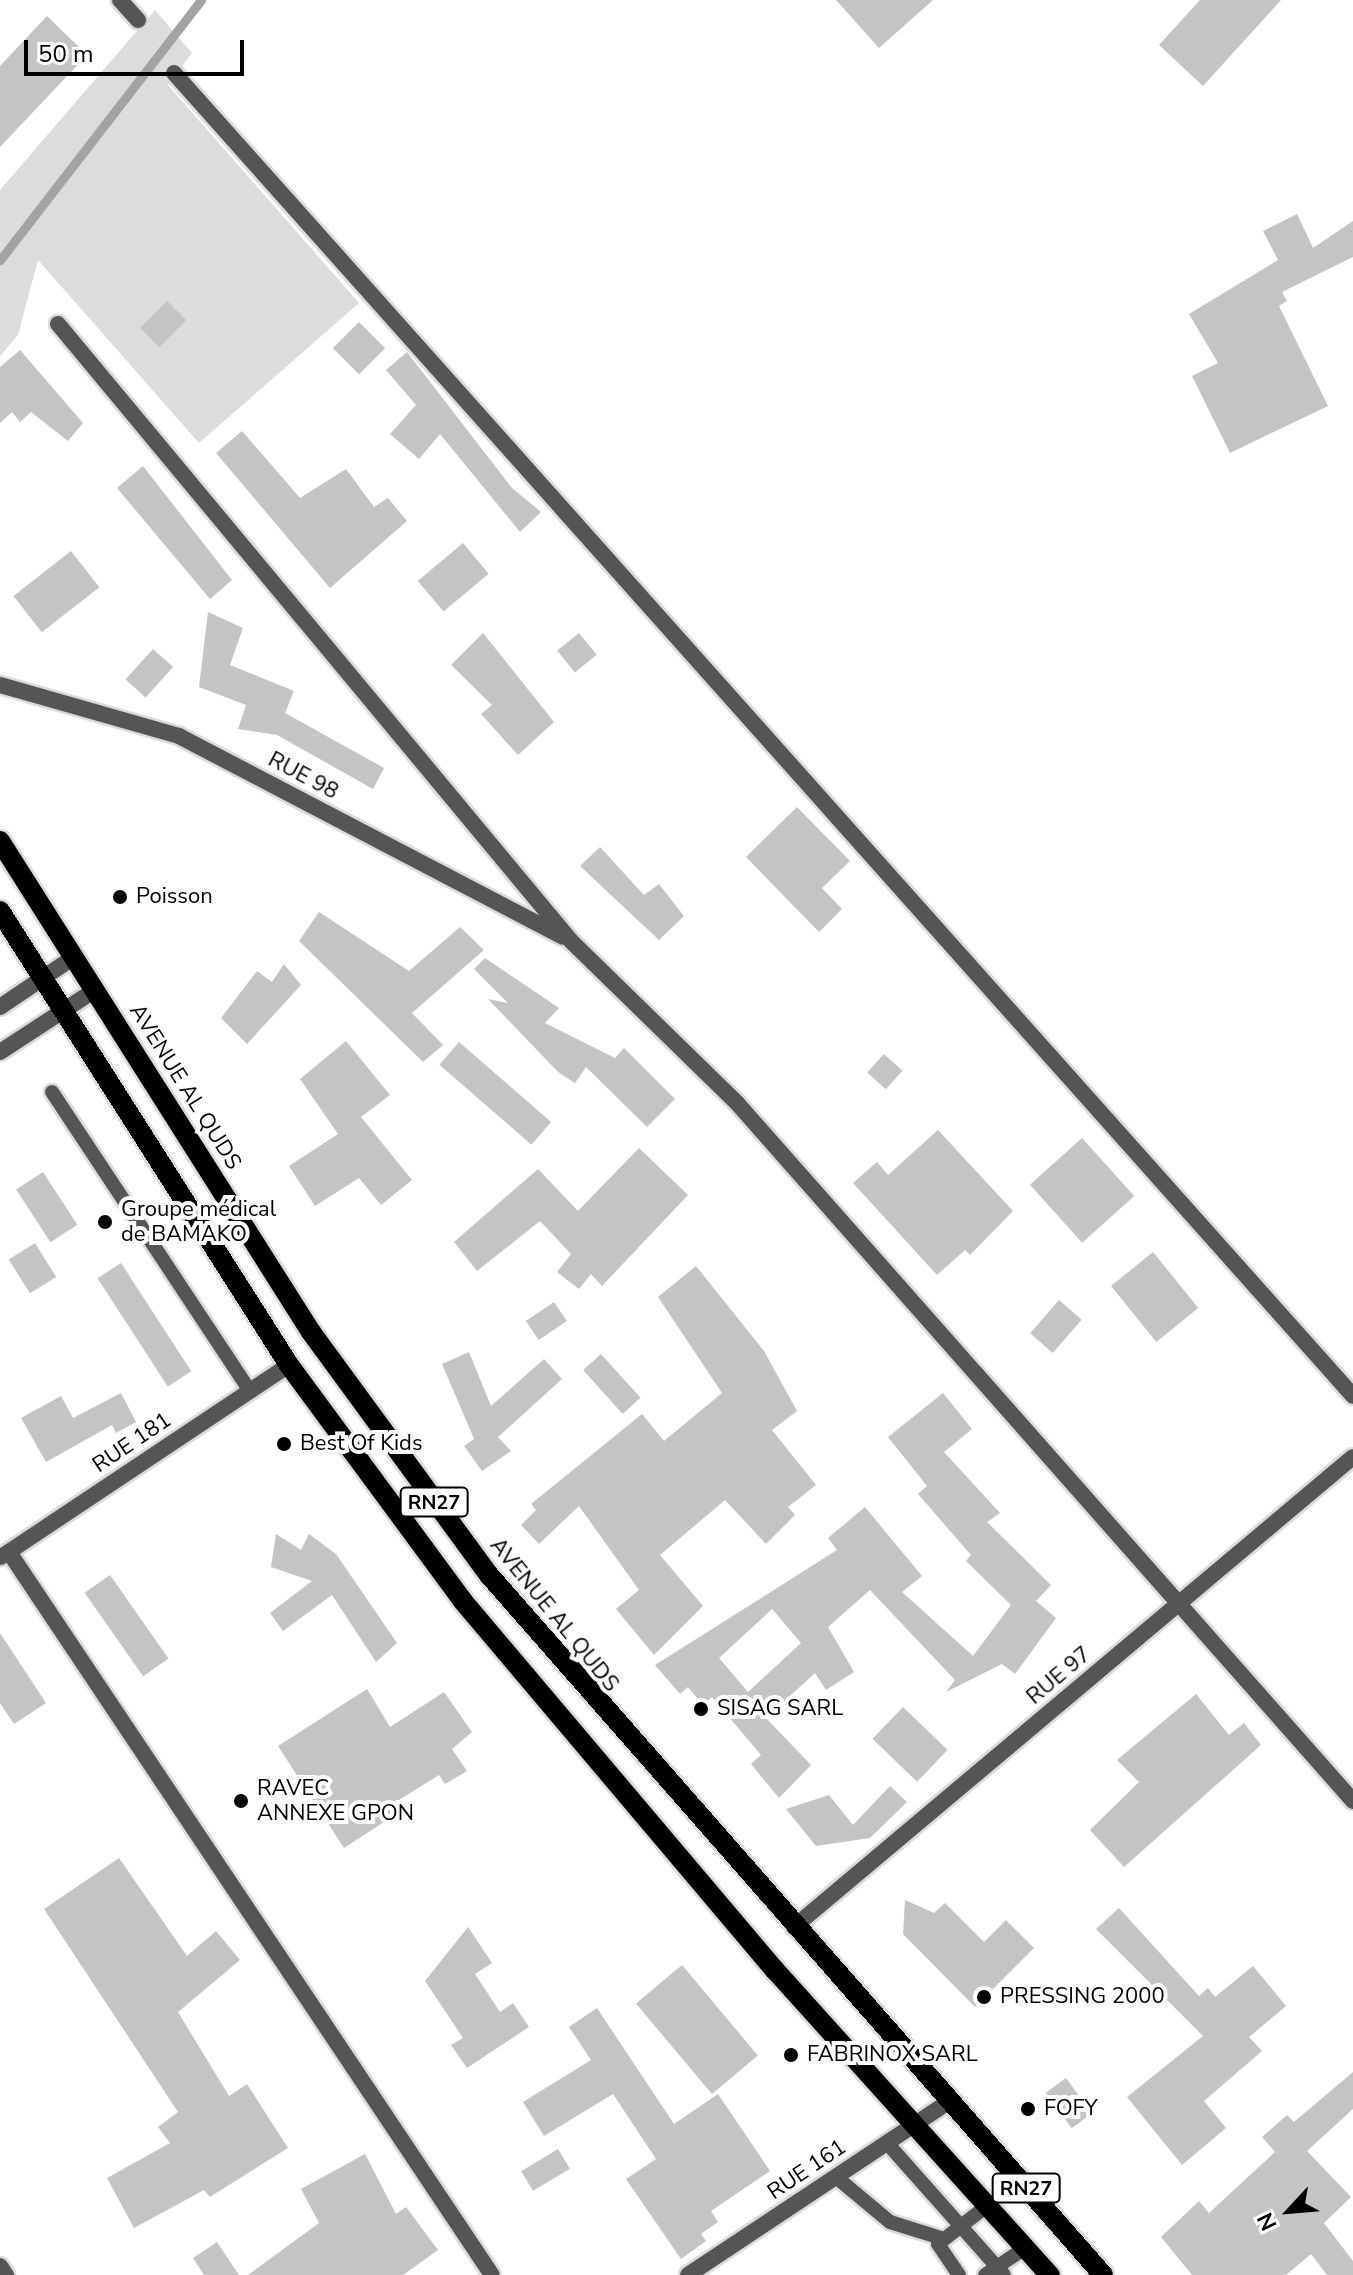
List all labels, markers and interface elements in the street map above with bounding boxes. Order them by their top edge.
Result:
scale bar [28,24,248,74]
text: 50 m [38,38,94,70]
street label: RUE 98 [263,747,343,805]
place label: Poisson [136,884,213,910]
marker: Poisson [111,888,129,906]
street label: AVENUE AL QUDS [123,999,247,1175]
place label: Groupe médical de BAMAKO [121,1196,276,1248]
marker: Groupe médical de BAMAKO [96,1213,114,1231]
street label: RUE 181 [88,1407,176,1479]
place label: Best Of Kids [300,1431,423,1457]
marker: Best Of Kids [275,1435,293,1453]
road number: RN27 [398,1486,470,1518]
street label: AVENUE AL QUDS [484,1533,624,1697]
street label: RUE 97 [1022,1642,1096,1710]
place label: SISAG SARL [717,1696,843,1722]
marker: SISAG SARL [692,1700,710,1718]
place label: RAVEC ANNEXE GPON [257,1775,414,1826]
marker: RAVEC ANNEXE GPON [232,1792,250,1810]
place label: PRESSING 2000 [1000,1984,1165,2010]
marker: PRESSING 2000 [975,1988,993,2006]
place label: FABRINOX SARL [807,2042,978,2068]
marker: FABRINOX SARL [782,2046,800,2064]
place label: FOFY [1044,2096,1098,2122]
marker: FOFY [1019,2100,1037,2118]
street label: RUE 161 [763,2134,851,2206]
north arrow [1249,2171,1329,2251]
road number: RN27 [990,2172,1062,2204]
text: N [1250,2208,1285,2235]

